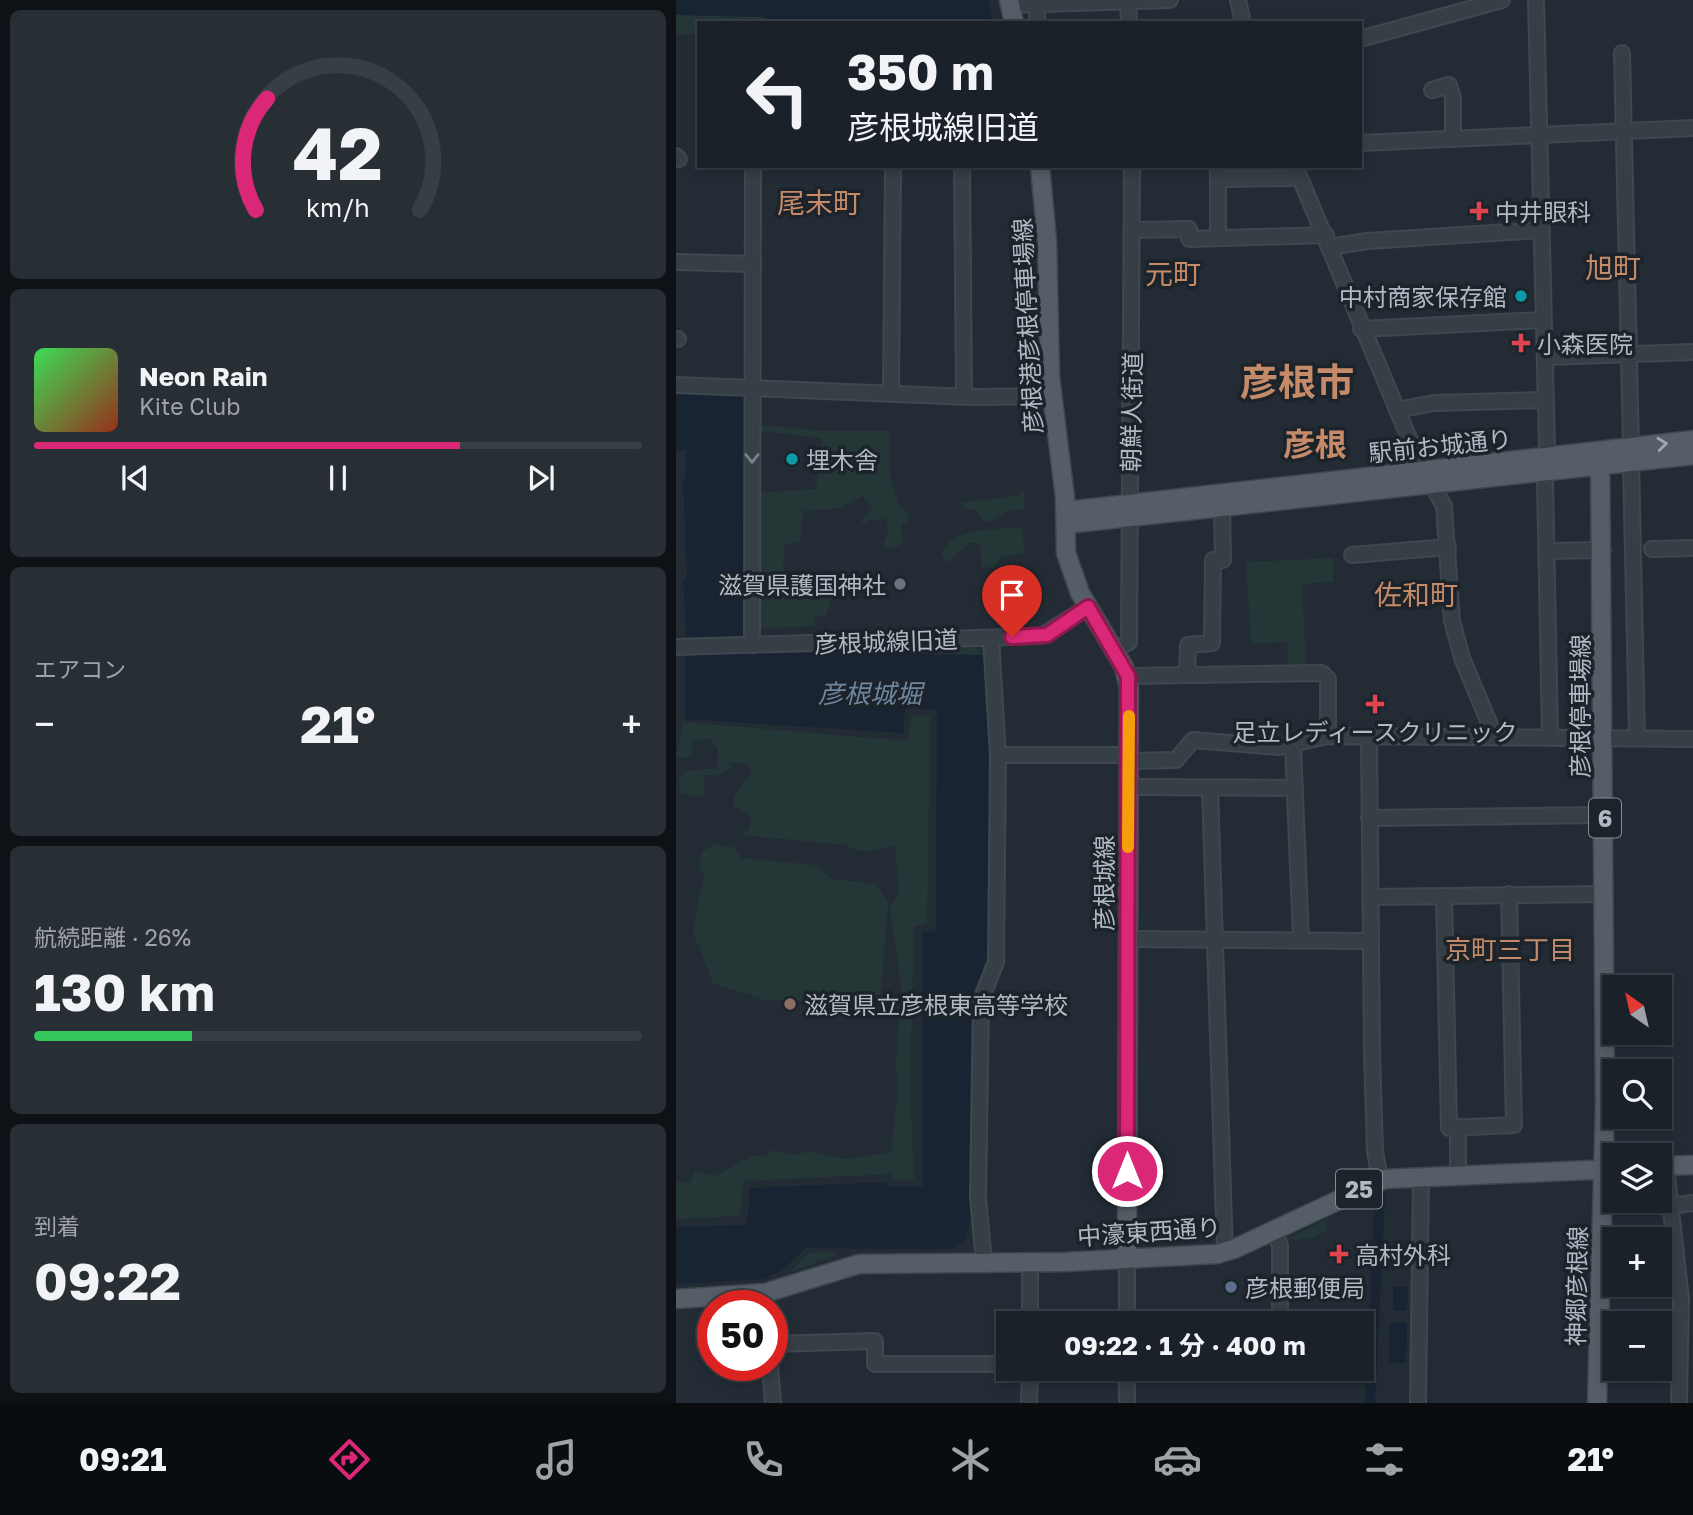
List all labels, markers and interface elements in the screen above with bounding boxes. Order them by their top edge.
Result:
text: 350 m [847,42,994,101]
icon: left [732,49,823,140]
text: 彦根城線旧道 [847,108,1039,146]
text: 42 [293,110,383,197]
district label: 尾末町 [777,186,861,219]
text: km/h [306,192,370,223]
place label: 中井眼科 [1495,197,1591,226]
marker: 中井眼科 [1469,201,1489,221]
street label: 彦根港彦根停車場線 [1007,217,1047,435]
district label: 旭町 [1585,251,1641,284]
district label: 元町 [1145,257,1201,290]
place label: 中村商家保存館 [1339,282,1507,311]
marker: 中村商家保存館 [1513,288,1529,304]
place label: 小森医院 [1537,329,1633,358]
marker: 小森医院 [1511,333,1531,353]
street label: 朝鮮人街道 [1115,352,1147,472]
district label: 彦根市 [1240,359,1354,404]
text: Neon Rain [139,361,268,392]
text: Kite Club [139,392,240,420]
street label: 駅前お城通り [1367,423,1513,467]
district label: 彦根 [1283,425,1347,463]
one-way arrow [1656,436,1668,451]
place label: 埋木舎 [806,445,878,474]
marker: 埋木舎 [784,451,800,467]
one-way arrow [744,453,760,464]
icon: previous [116,459,154,497]
icon: pause [319,459,357,497]
icon: next [522,459,560,497]
pin [982,565,1042,637]
place label: 滋賀県護国神社 [718,570,886,599]
marker: 滋賀県護国神社 [892,576,908,592]
icon: arrive [993,576,1031,614]
district label: 佐和町 [1374,578,1458,611]
street label: 彦根城線旧道 [814,624,958,658]
street label: 彦根停車場線 [1565,634,1594,778]
text: エアコン [34,655,126,683]
water label: 彦根城堀 [818,678,926,709]
text: 21° [300,692,376,754]
marker: 足立レディースクリニック [1365,694,1385,714]
text: − [34,701,55,746]
text: + [621,701,642,746]
place label: 足立レディースクリニック [1232,717,1518,746]
road number: 6 [1589,798,1621,838]
street label: 彦根城線 [1089,835,1118,931]
text: 航続距離 · 26% [34,923,191,951]
district label: 京町三丁目 [1445,934,1575,965]
text: 130 km [34,960,215,1022]
north arrow [1602,975,1672,1045]
map controls [1602,975,1672,1381]
place label: 滋賀県立彦根東高等学校 [804,990,1068,1019]
marker: 滋賀県立彦根東高等学校 [782,996,798,1012]
button: search [1602,1059,1672,1129]
position arrow [1090,1134,1164,1208]
button: layers [1602,1143,1672,1213]
road number: 25 [1336,1170,1382,1208]
text: 到着 [34,1212,80,1240]
street label: 中濠東西通り [1076,1212,1222,1250]
street label: 神郷彦根線 [1560,1226,1592,1346]
button: + [1602,1227,1672,1297]
place label: 高村外科 [1355,1240,1451,1269]
marker: 高村外科 [1329,1244,1349,1264]
text: 09:22 [34,1249,181,1311]
place label: 彦根郵便局 [1245,1273,1365,1302]
marker: 彦根郵便局 [1223,1279,1239,1295]
speed limit sign: 50 [697,1290,788,1381]
button: − [1602,1311,1672,1381]
text: 09:22 · 1 分 · 400 m [1064,1330,1306,1361]
icon: directions [325,1435,374,1484]
icon: music [532,1435,581,1484]
icon: phone [739,1435,788,1484]
icon: climate [946,1435,995,1484]
icon: car [1153,1435,1202,1484]
icon: filters [1360,1435,1409,1484]
text: 09:21 [79,1440,166,1478]
text: 21° [1568,1440,1614,1478]

